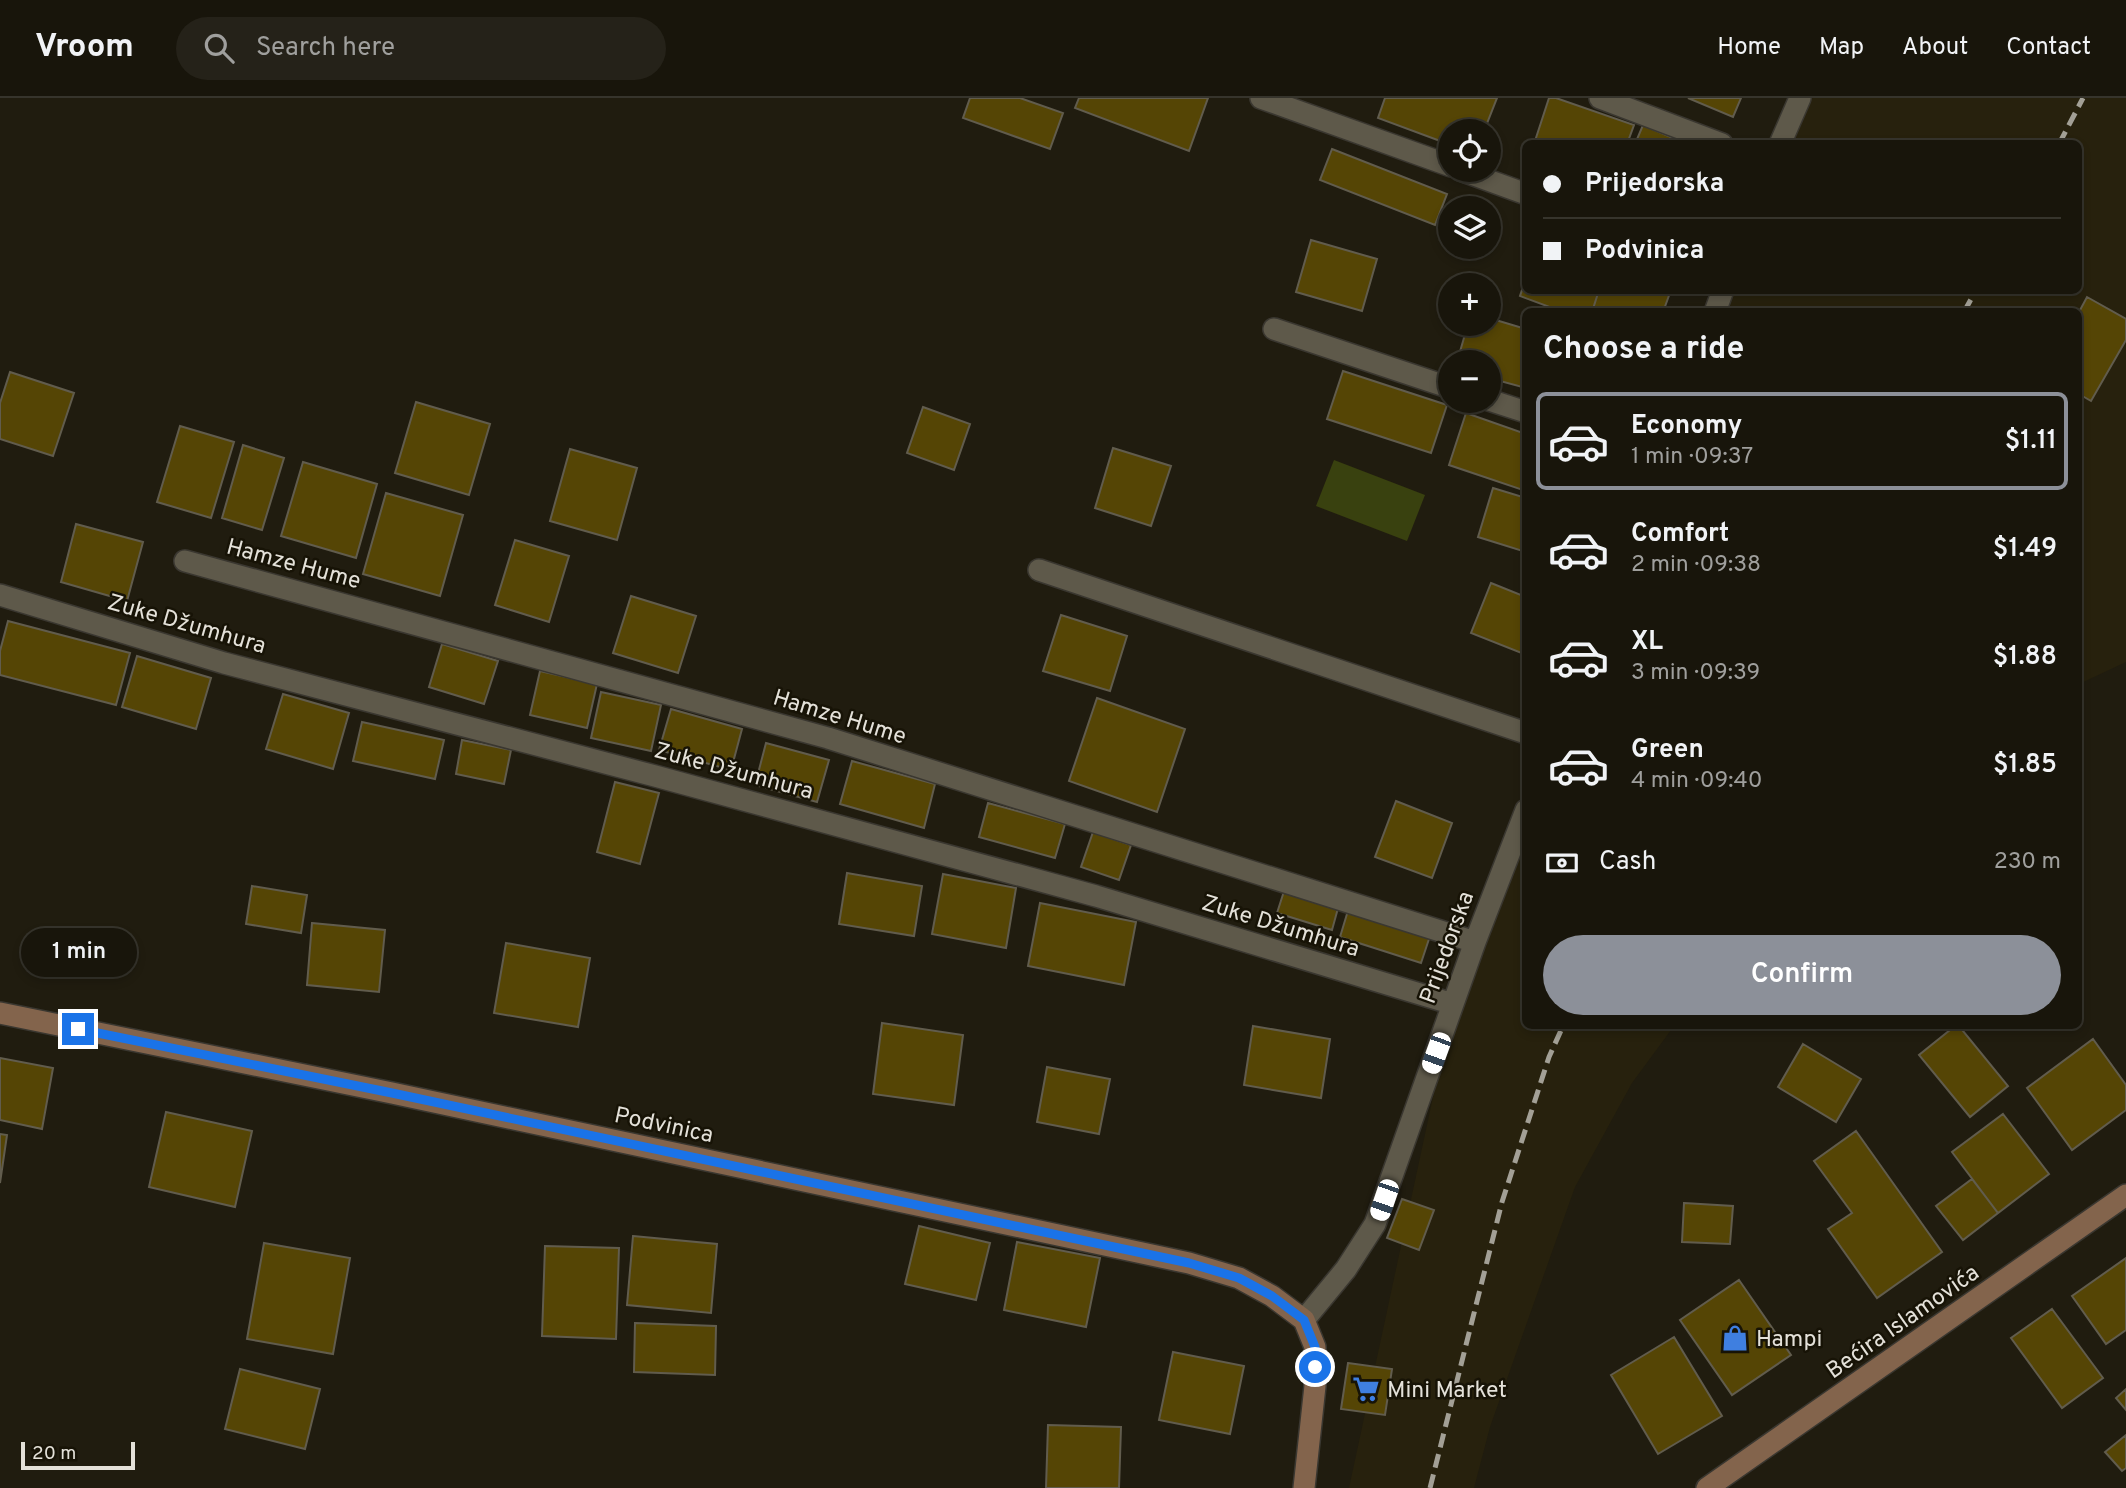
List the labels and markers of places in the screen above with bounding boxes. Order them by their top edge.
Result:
shop icon: Hampi [1720,1323,1750,1353]
place label: Hampi [1756,1326,1822,1355]
supermarket icon: Mini Market [1351,1374,1381,1404]
place label: Mini Market [1387,1377,1507,1406]

